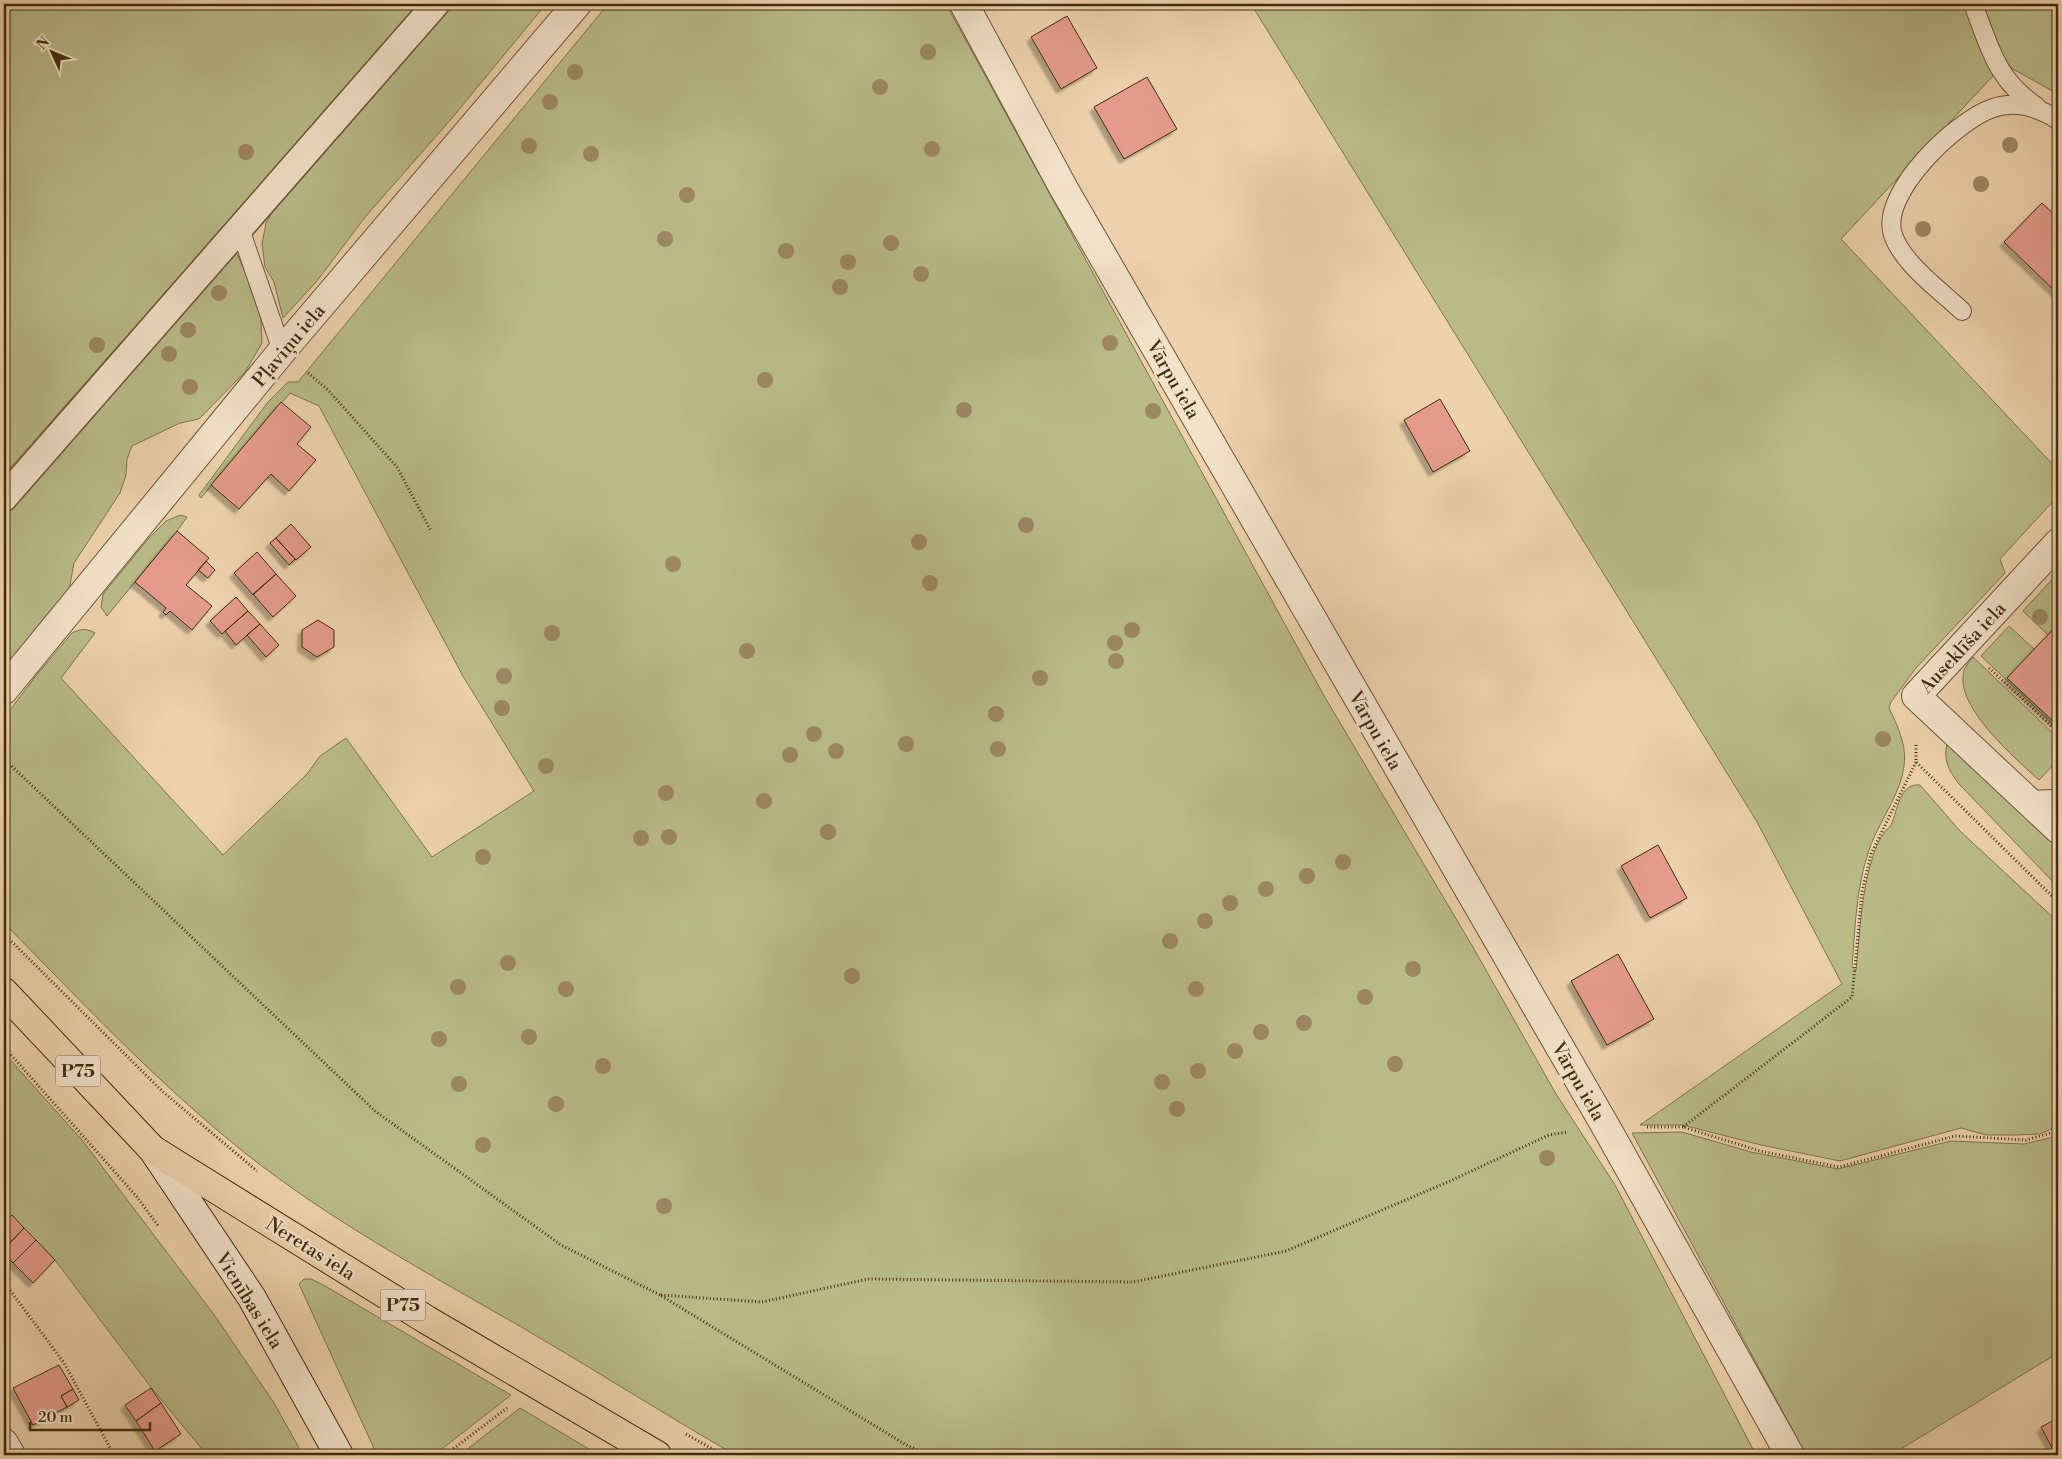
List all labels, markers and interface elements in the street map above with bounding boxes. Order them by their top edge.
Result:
north arrow [28,28,78,78]
text: N [33,33,54,54]
street label: Pļaviņu iela [247,299,331,393]
street label: Vārpu iela [1140,335,1206,424]
street label: Auseklīša iela [1914,597,2011,699]
street label: Vārpu iela [1342,686,1408,775]
street label: Vārpu iela [1545,1037,1611,1126]
road number: P75 [56,1056,100,1086]
street label: Neretas iela [261,1212,360,1286]
street label: Vienības iela [209,1247,289,1354]
road number: P75 [380,1290,426,1320]
scale bar [30,1399,150,1431]
text: 20 m [38,1408,73,1427]

